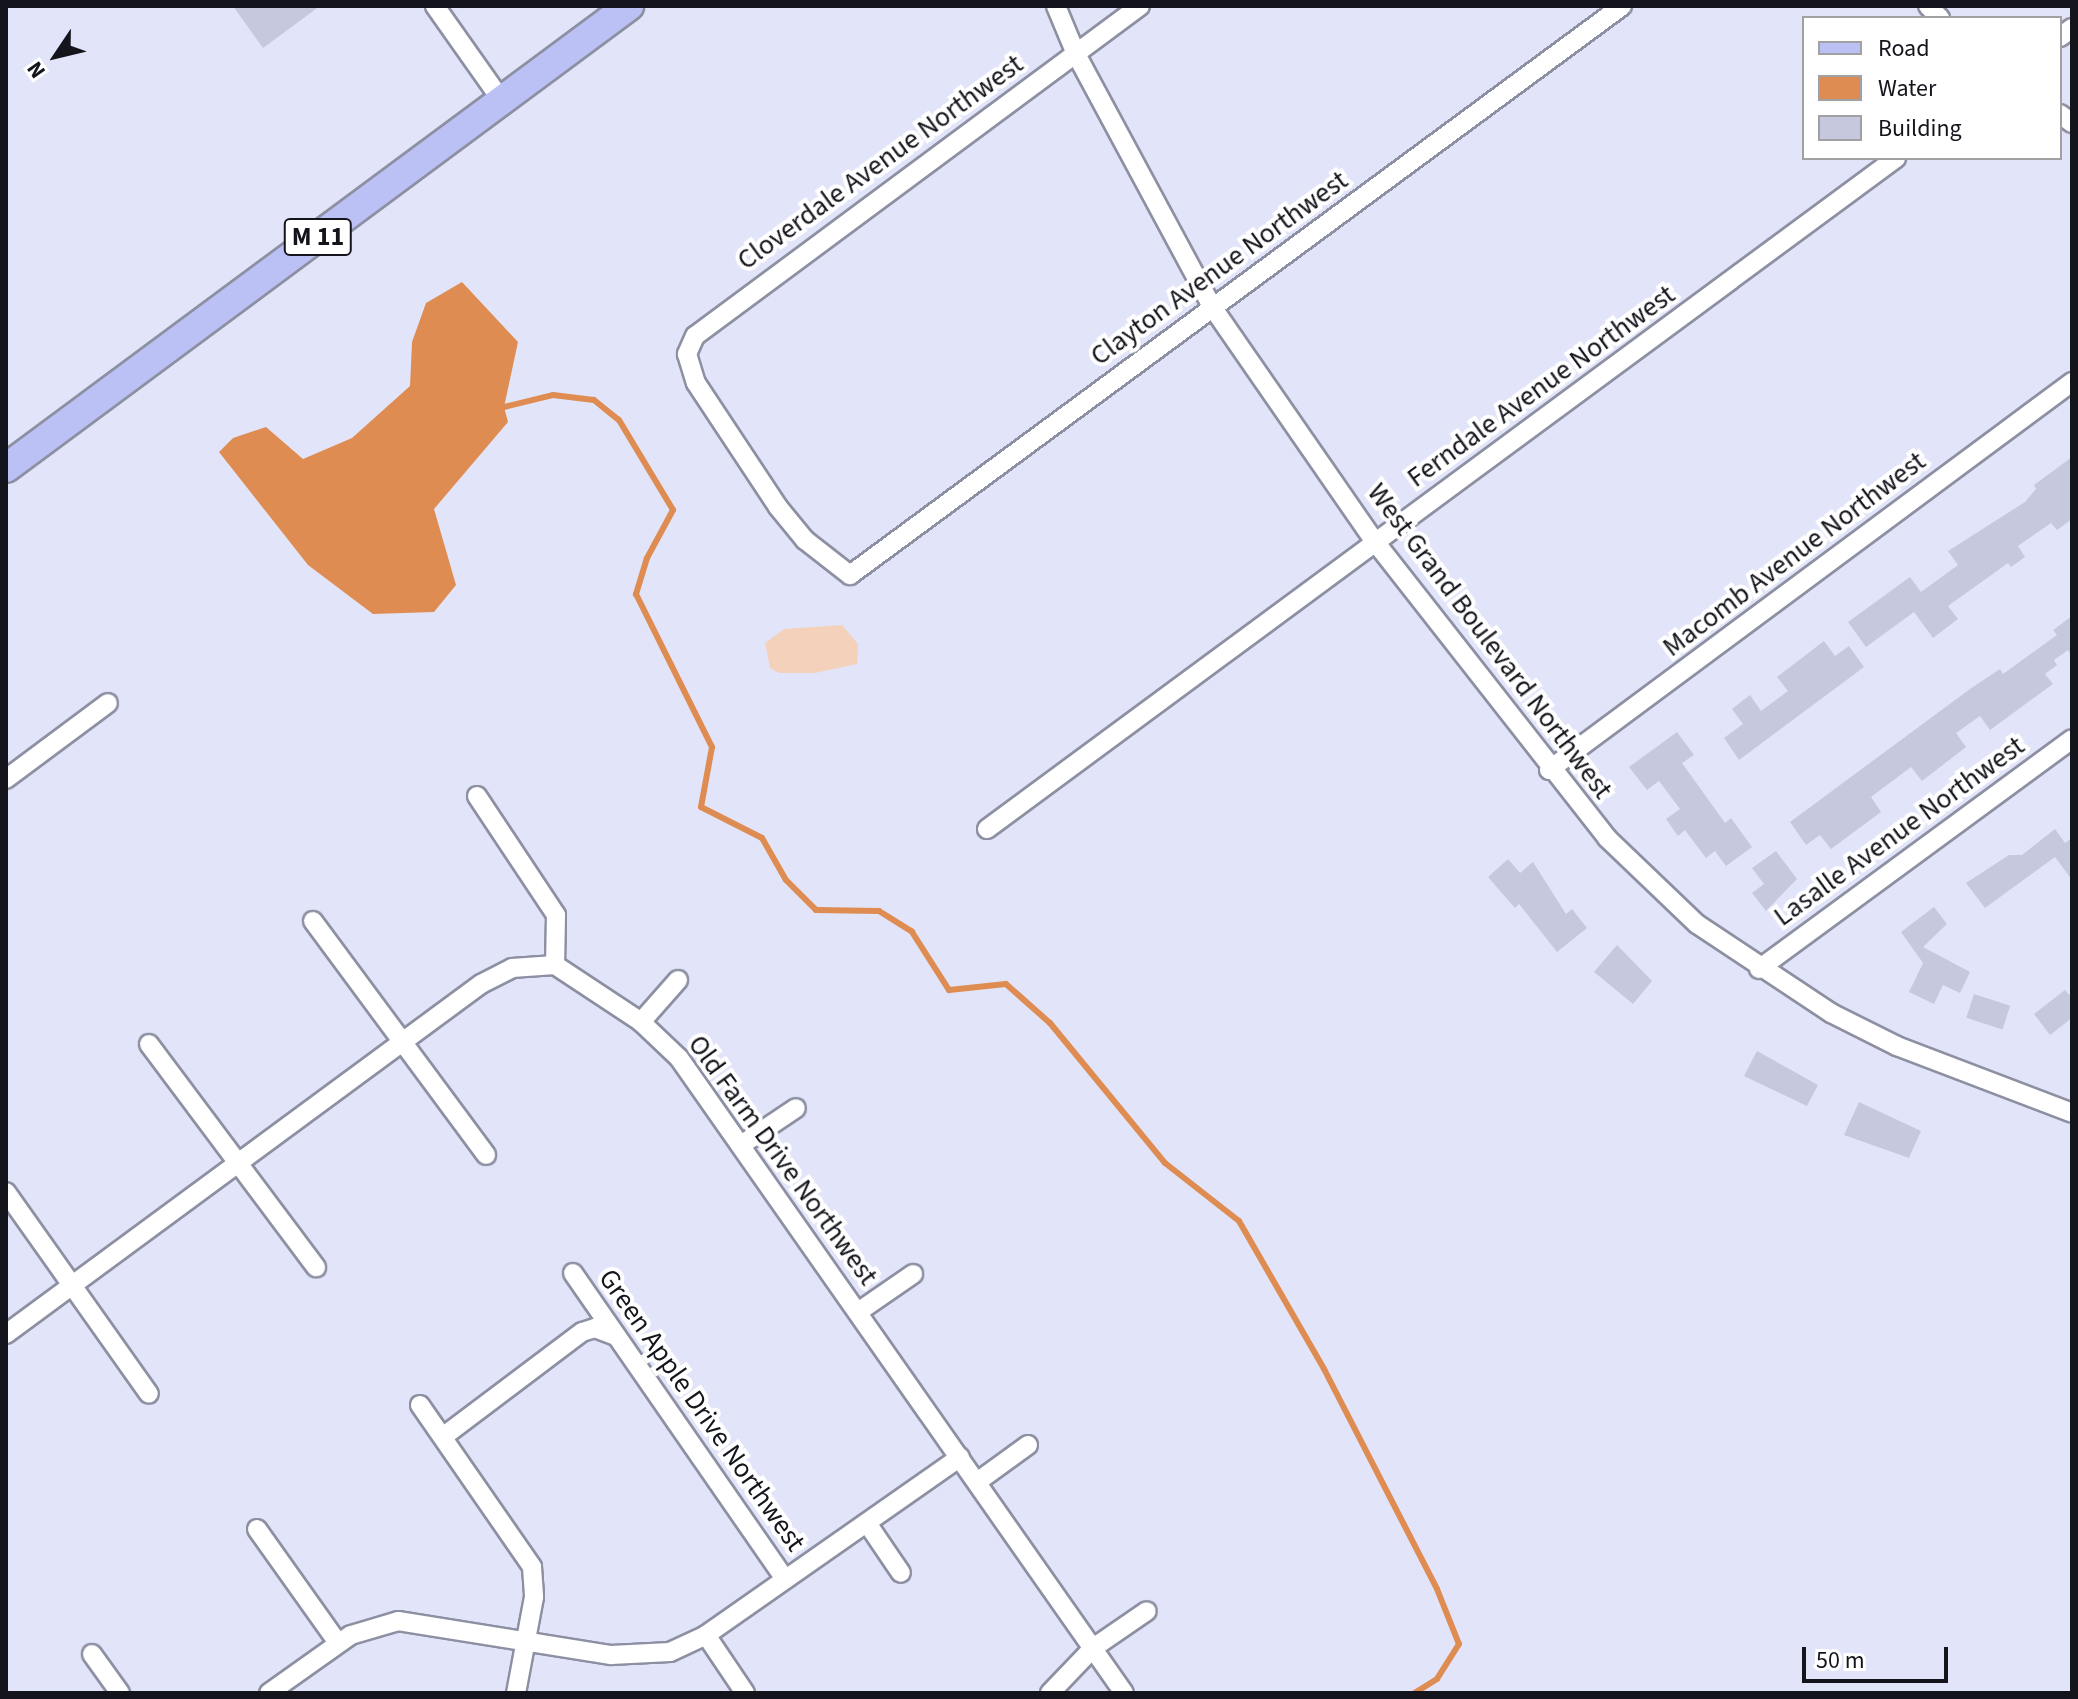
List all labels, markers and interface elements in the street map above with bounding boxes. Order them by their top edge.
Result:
north arrow [16,16,96,96]
legend [1802,16,2062,160]
text: Road [1878,31,1930,66]
street label: Cloverdale Avenue Northwest [731,47,1029,277]
text: N [19,55,54,85]
text: Water [1878,71,1936,106]
text: Building [1878,111,1962,146]
street label: Clayton Avenue Northwest [1084,163,1354,373]
road number: M 11 [282,215,354,259]
street label: Ferndale Avenue Northwest [1401,278,1681,494]
street label: Macomb Avenue Northwest [1656,444,1932,664]
street label: West Grand Boulevard Northwest [1360,477,1620,805]
street label: Lasalle Avenue Northwest [1767,729,2031,933]
street label: Old Farm Drive Northwest [681,1028,885,1292]
street label: Green Apple Drive Northwest [592,1262,812,1558]
scale bar [1806,1631,1952,1681]
text: 50 m [1816,1643,1865,1678]

